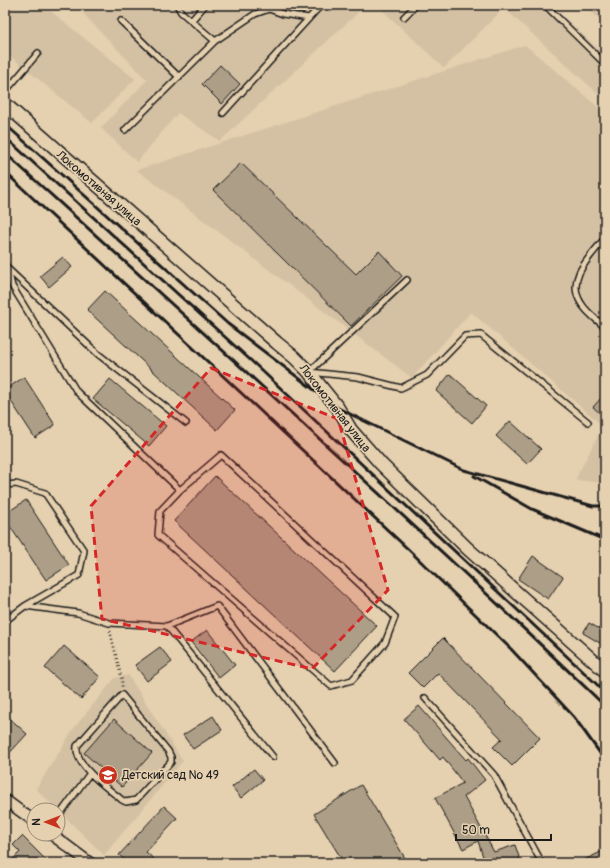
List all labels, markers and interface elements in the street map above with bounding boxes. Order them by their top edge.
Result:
street label: Локомотивная улица [52,147,145,230]
street label: Локомотивная улица [295,361,374,456]
school or university icon: Детский сад № 49 [97,764,119,786]
place label: Детский сад № 49 [121,768,219,783]
north arrow [26,802,66,842]
scale bar [456,816,551,842]
text: N [30,818,43,826]
text: 50 m [462,823,490,838]

